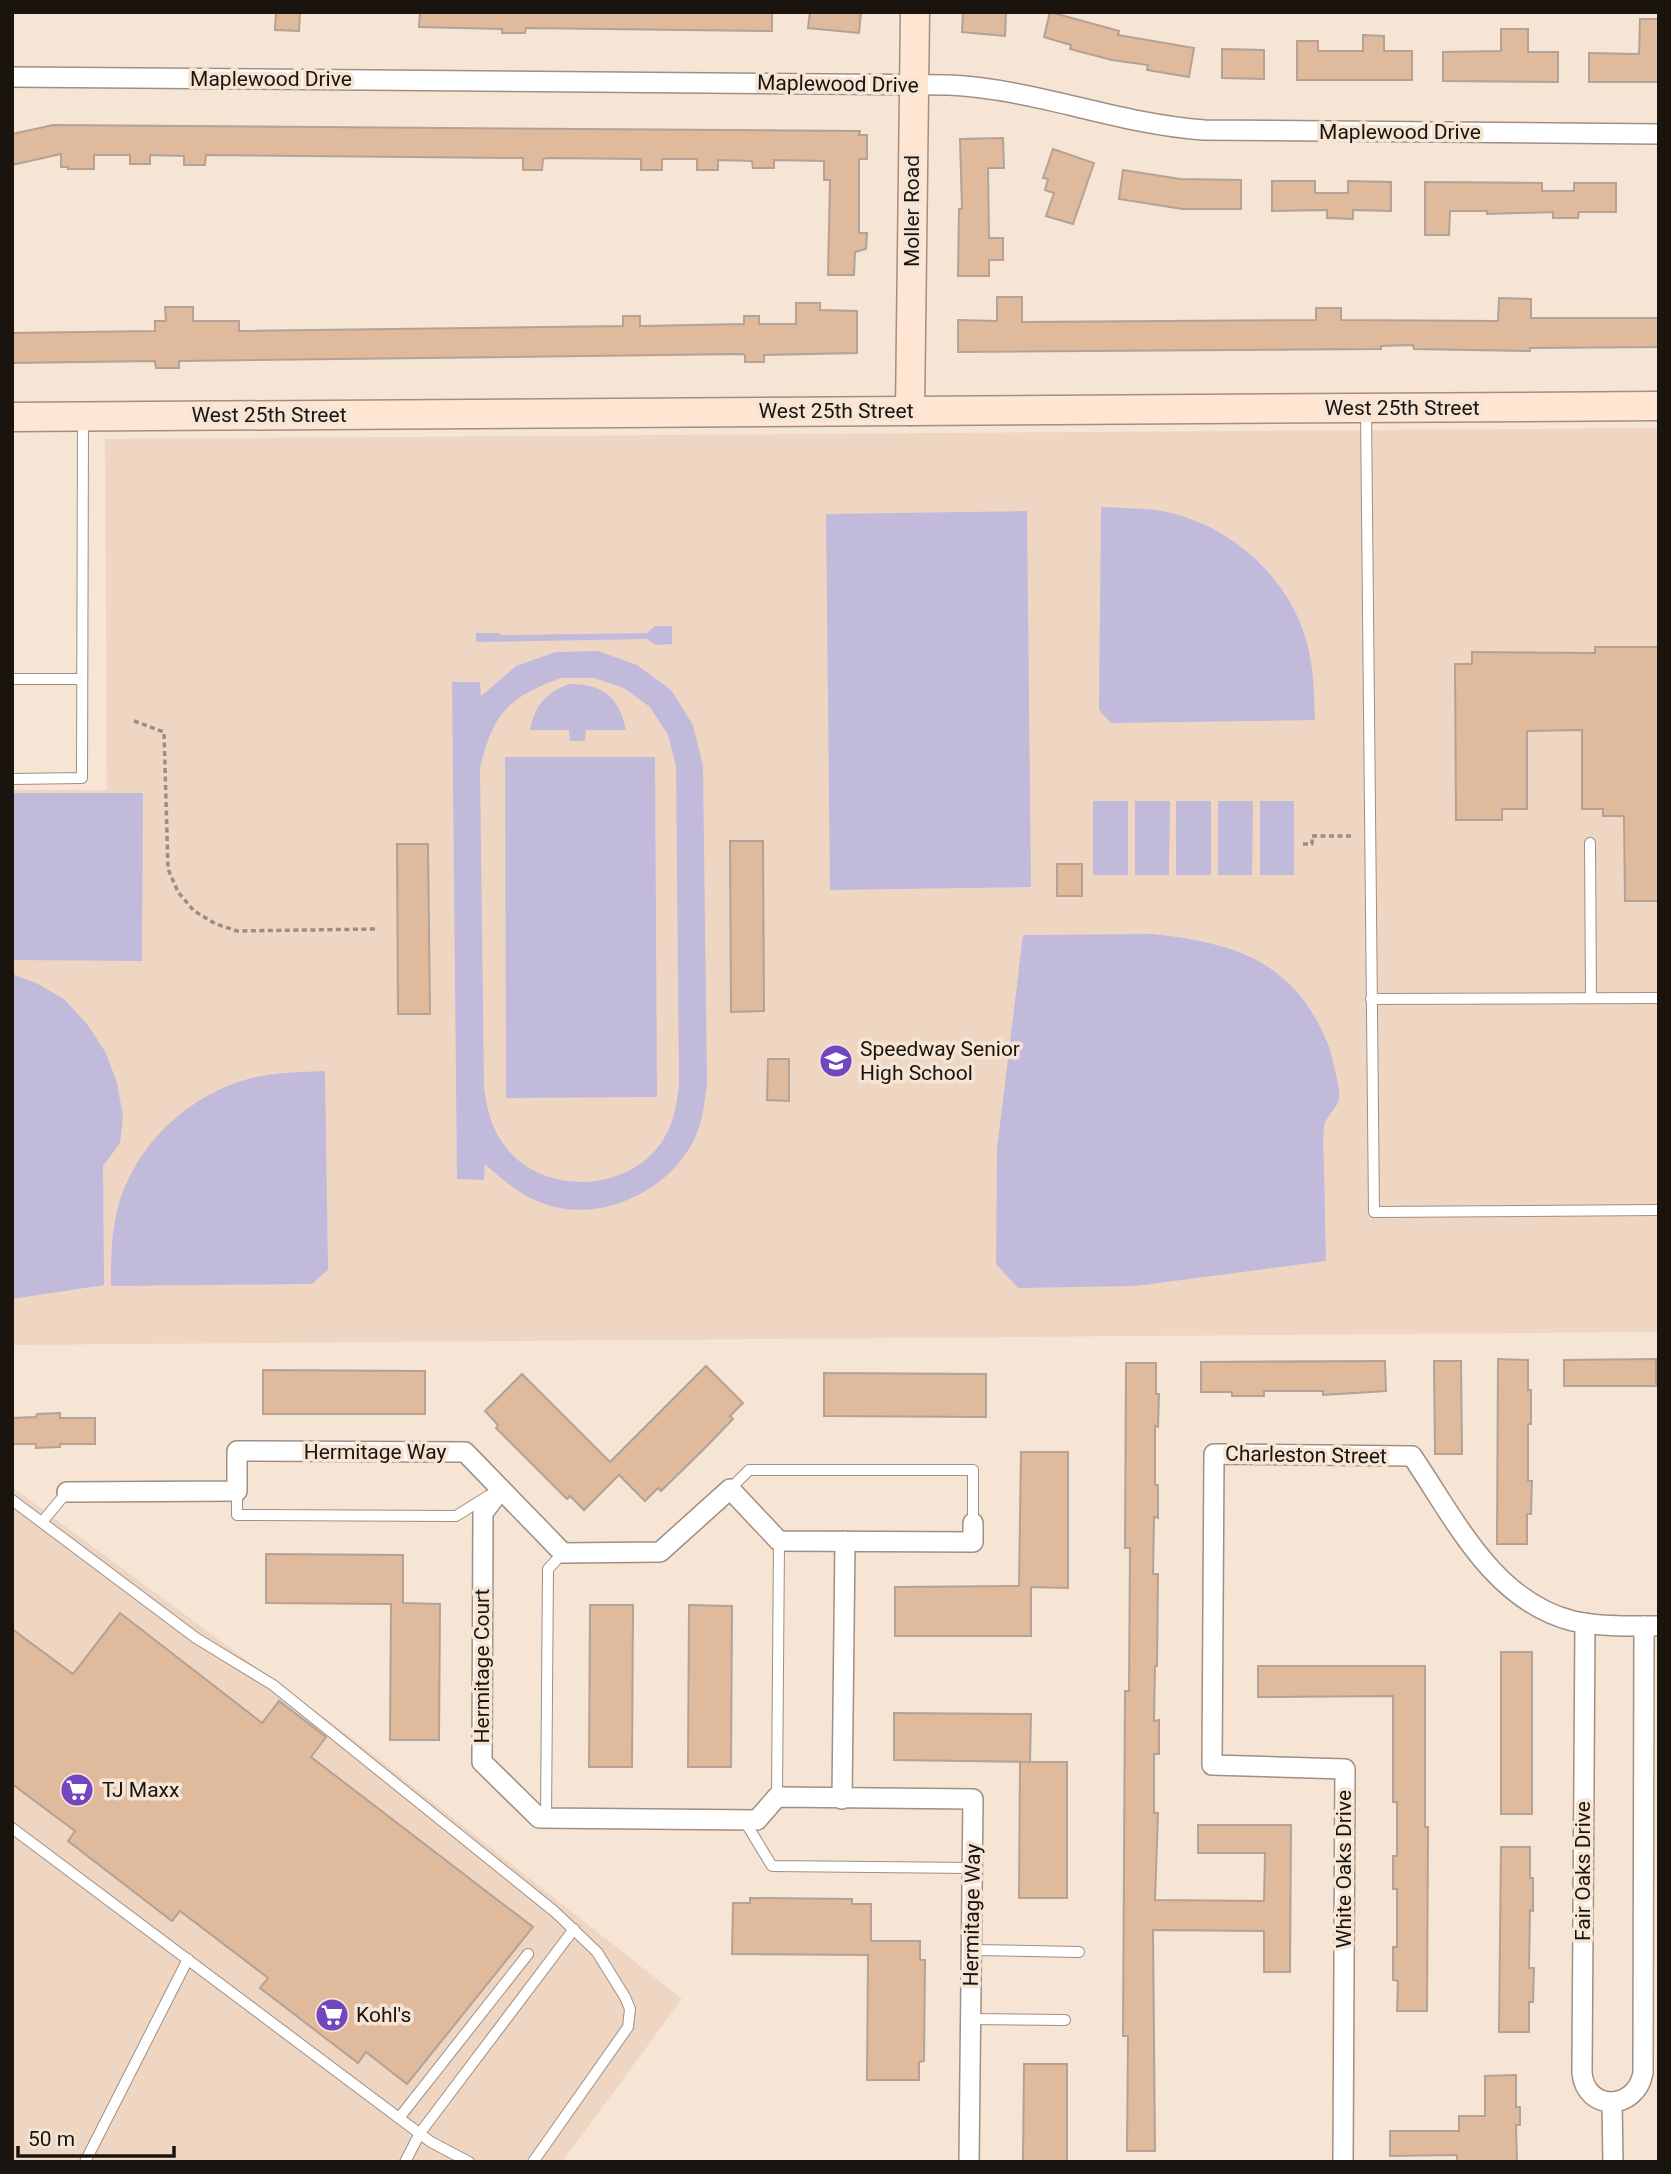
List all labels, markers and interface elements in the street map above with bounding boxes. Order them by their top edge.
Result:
street label: Maplewood Drive [190,67,352,91]
street label: Maplewood Drive [757,71,919,97]
street label: Maplewood Drive [1319,120,1481,144]
street label: Moller Road [900,155,924,267]
street label: West 25th Street [1324,396,1480,420]
street label: West 25th Street [758,399,914,423]
street label: West 25th Street [191,403,347,427]
place label: Speedway Senior High School [860,1037,1020,1085]
school or university icon: Speedway Senior High School [817,1042,855,1080]
street label: Hermitage Way [304,1440,446,1464]
street label: Charleston Street [1225,1442,1387,1468]
street label: Hermitage Court [470,1588,494,1743]
supermarket icon: TJ Maxx [58,1771,96,1809]
place label: TJ Maxx [102,1778,179,1802]
street label: White Oaks Drive [1332,1790,1356,1948]
street label: Fair Oaks Drive [1571,1801,1595,1941]
street label: Hermitage Way [959,1843,985,1987]
supermarket icon: Kohl's [313,1996,351,2034]
place label: Kohl's [356,2003,411,2027]
scale bar [18,2114,173,2158]
text: 50 m [28,2127,75,2151]

